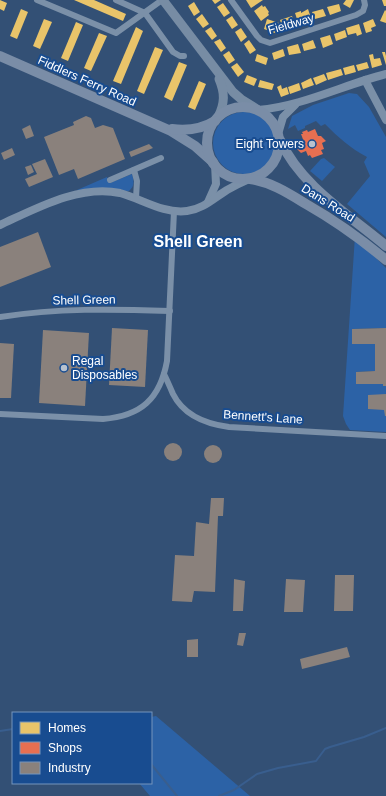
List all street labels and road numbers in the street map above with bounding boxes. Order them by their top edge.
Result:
street label: Fieldway [266,11,316,37]
street label: Fiddlers Ferry Road [36,53,138,109]
street label: Dans Road [299,181,357,225]
street label: Shell Green [52,292,116,308]
street label: Bennett's Lane [223,407,304,427]

